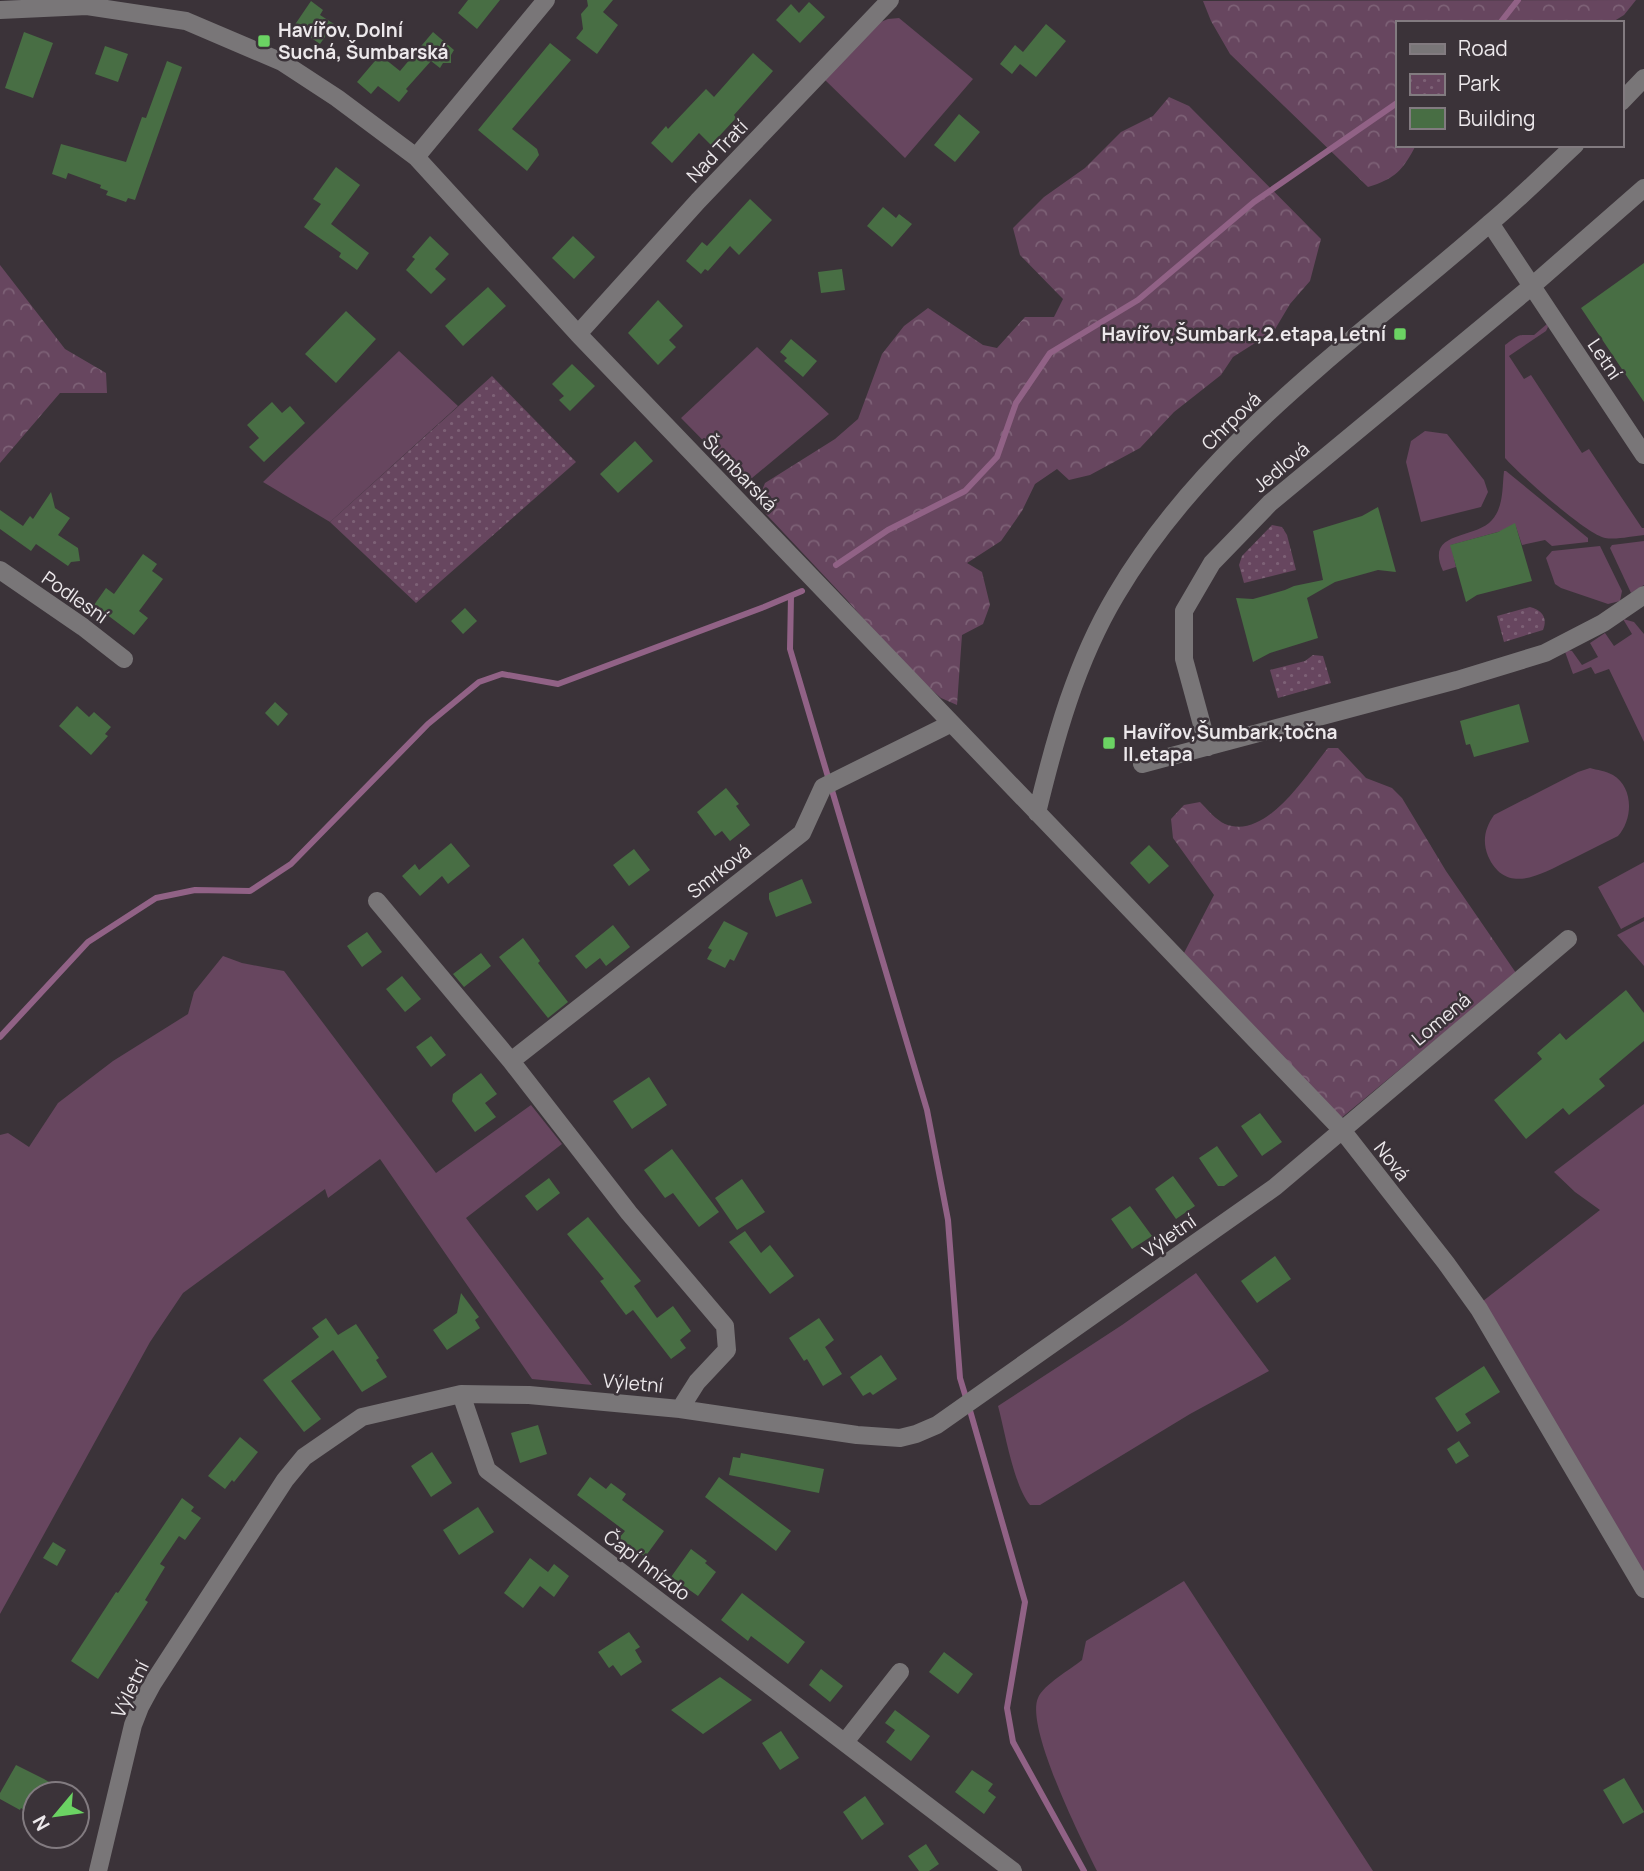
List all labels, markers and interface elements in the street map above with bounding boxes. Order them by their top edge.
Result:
place label: Havířov, Dolní Suchá, Šumbarská [278,17,448,65]
legend [1396,21,1623,147]
marker: Havířov, Dolní Suchá, Šumbarská [256,33,272,49]
text: Road [1458,34,1508,62]
text: Park [1458,69,1500,97]
text: Building [1458,104,1535,132]
street label: Nad Tratí [681,114,753,188]
place label: Havířov,Šumbark,2.etapa,Letní [1102,321,1387,347]
marker: Havířov,Šumbark,2.etapa,Letní [1392,326,1408,342]
street label: Letní [1582,333,1628,385]
street label: Chrpová [1196,386,1266,456]
street label: Šumbarská [697,429,783,517]
street label: Jedlová [1247,436,1315,498]
street label: Podlesní [37,565,113,629]
place label: Havířov,Šumbark,točna II.etapa [1123,719,1338,767]
marker: Havířov,Šumbark,točna II.etapa [1101,735,1117,751]
street label: Smrková [682,838,756,904]
street label: Lomená [1406,987,1476,1051]
street label: Nová [1368,1136,1416,1186]
street label: Výletní [1137,1208,1201,1264]
street label: Výletní [602,1367,664,1399]
street label: Čapí hnízdo [598,1524,696,1606]
street label: Výletní [105,1656,155,1722]
north arrow [21,1780,91,1850]
text: N [26,1811,56,1836]

